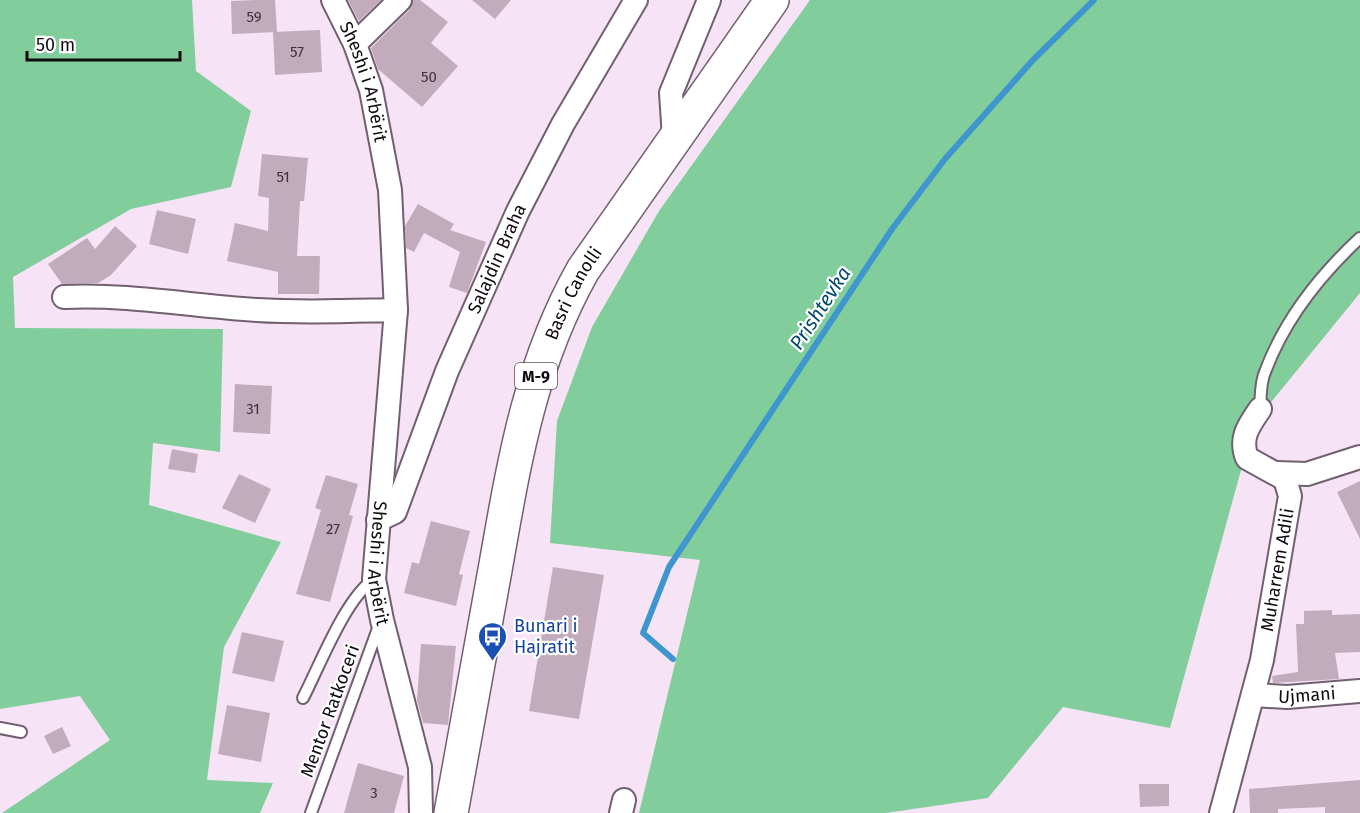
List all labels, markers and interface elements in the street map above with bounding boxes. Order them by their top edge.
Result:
house number: 59 [246,8,262,26]
street label: Sheshi i Arbërit [335,18,392,144]
scale bar [27,24,180,62]
text: 50 m [36,34,75,56]
house number: 57 [290,43,304,61]
house number: 50 [421,68,437,86]
house number: 51 [276,168,290,186]
street label: Salajdin Braha [463,200,531,317]
street label: Basri Canolli [540,243,607,343]
water label: Prishtevka [784,262,856,354]
road number: M-9 [515,363,557,389]
house number: 31 [246,400,260,418]
street label: Sheshi i Arbërit [363,500,394,628]
street label: Muharrem Adili [1256,506,1299,633]
house number: 27 [326,520,340,538]
place label: Bunari i Hajratit [514,615,578,658]
bus stop icon: Bunari i Hajratit [477,620,509,662]
street label: Mentor Ratkoceri [296,642,364,780]
street label: Ujmani [1277,682,1337,708]
house number: 3 [370,784,378,802]

